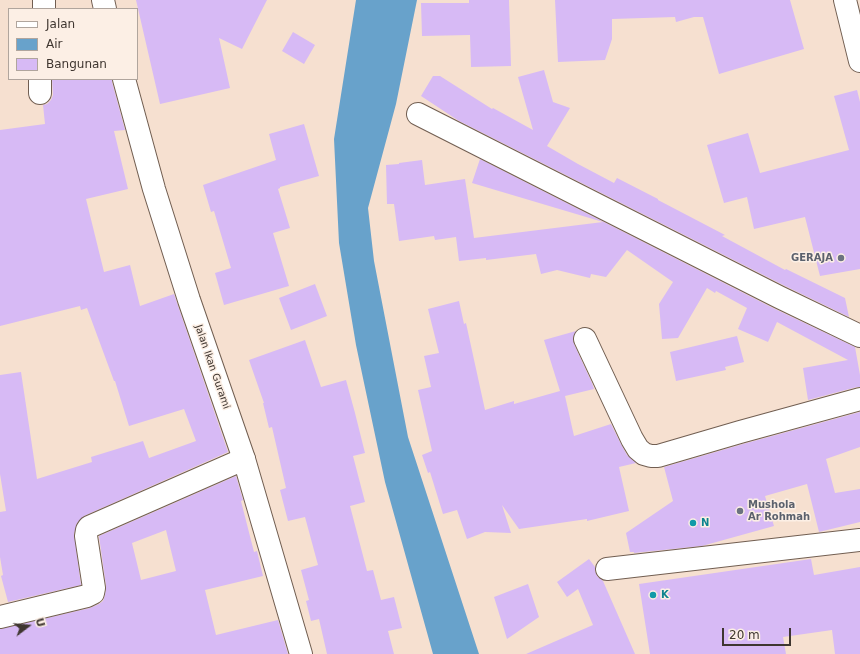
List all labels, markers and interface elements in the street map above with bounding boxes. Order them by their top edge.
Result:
legend [8,8,138,80]
text: Jalan [46,17,75,31]
text: Air [46,37,62,51]
text: Bangunan [46,57,107,71]
place label: GERAJA [791,252,833,264]
marker: GERAJA [836,253,846,263]
street label: Jalan Ikan Gurami [192,323,232,411]
place label: Mushola Ar Rohmah [748,499,810,522]
marker: Mushola Ar Rohmah [735,506,745,516]
place label: N [701,517,709,529]
marker: N [688,518,698,528]
place label: K [661,589,669,601]
marker: K [648,590,658,600]
north arrow [8,606,48,646]
text: U [33,616,47,629]
scale bar [724,620,793,646]
text: 20 m [729,628,760,642]

